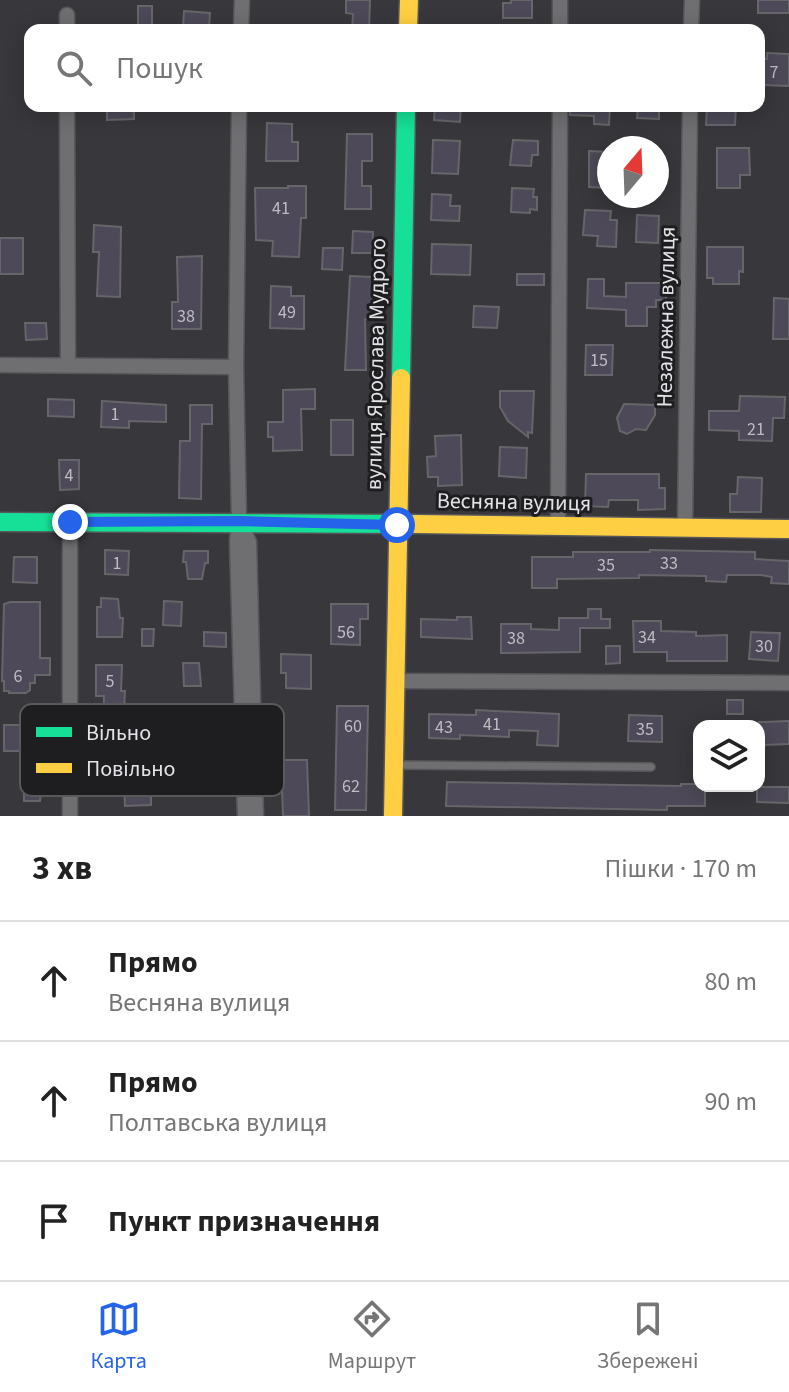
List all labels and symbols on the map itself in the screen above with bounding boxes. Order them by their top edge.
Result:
house number: 7 [770,60,779,85]
north arrow [597,136,669,208]
house number: 41 [272,196,290,221]
street label: Незалежна вулиця [648,226,684,408]
street label: вулиця Ярослава Мудрого [358,238,394,490]
house number: 49 [278,300,296,325]
house number: 38 [177,304,195,329]
house number: 15 [590,348,608,373]
house number: 1 [111,402,119,427]
house number: 21 [747,417,765,442]
house number: 4 [65,463,74,488]
street label: Весняна вулиця [437,485,591,519]
route end [52,504,88,540]
route start [379,507,415,543]
house number: 1 [113,551,121,576]
house number: 33 [660,551,678,576]
house number: 35 [597,553,615,578]
house number: 56 [337,620,355,645]
house number: 34 [638,625,656,650]
house number: 38 [507,626,525,651]
house number: 30 [755,634,773,659]
house number: 6 [14,664,23,689]
house number: 5 [106,669,115,694]
legend [20,704,284,796]
house number: 41 [483,712,501,737]
house number: 60 [344,714,362,739]
house number: 43 [435,715,453,740]
text: Вільно [86,717,151,749]
house number: 35 [636,717,654,742]
text: Повільно [86,753,175,785]
house number: 62 [342,774,360,799]

